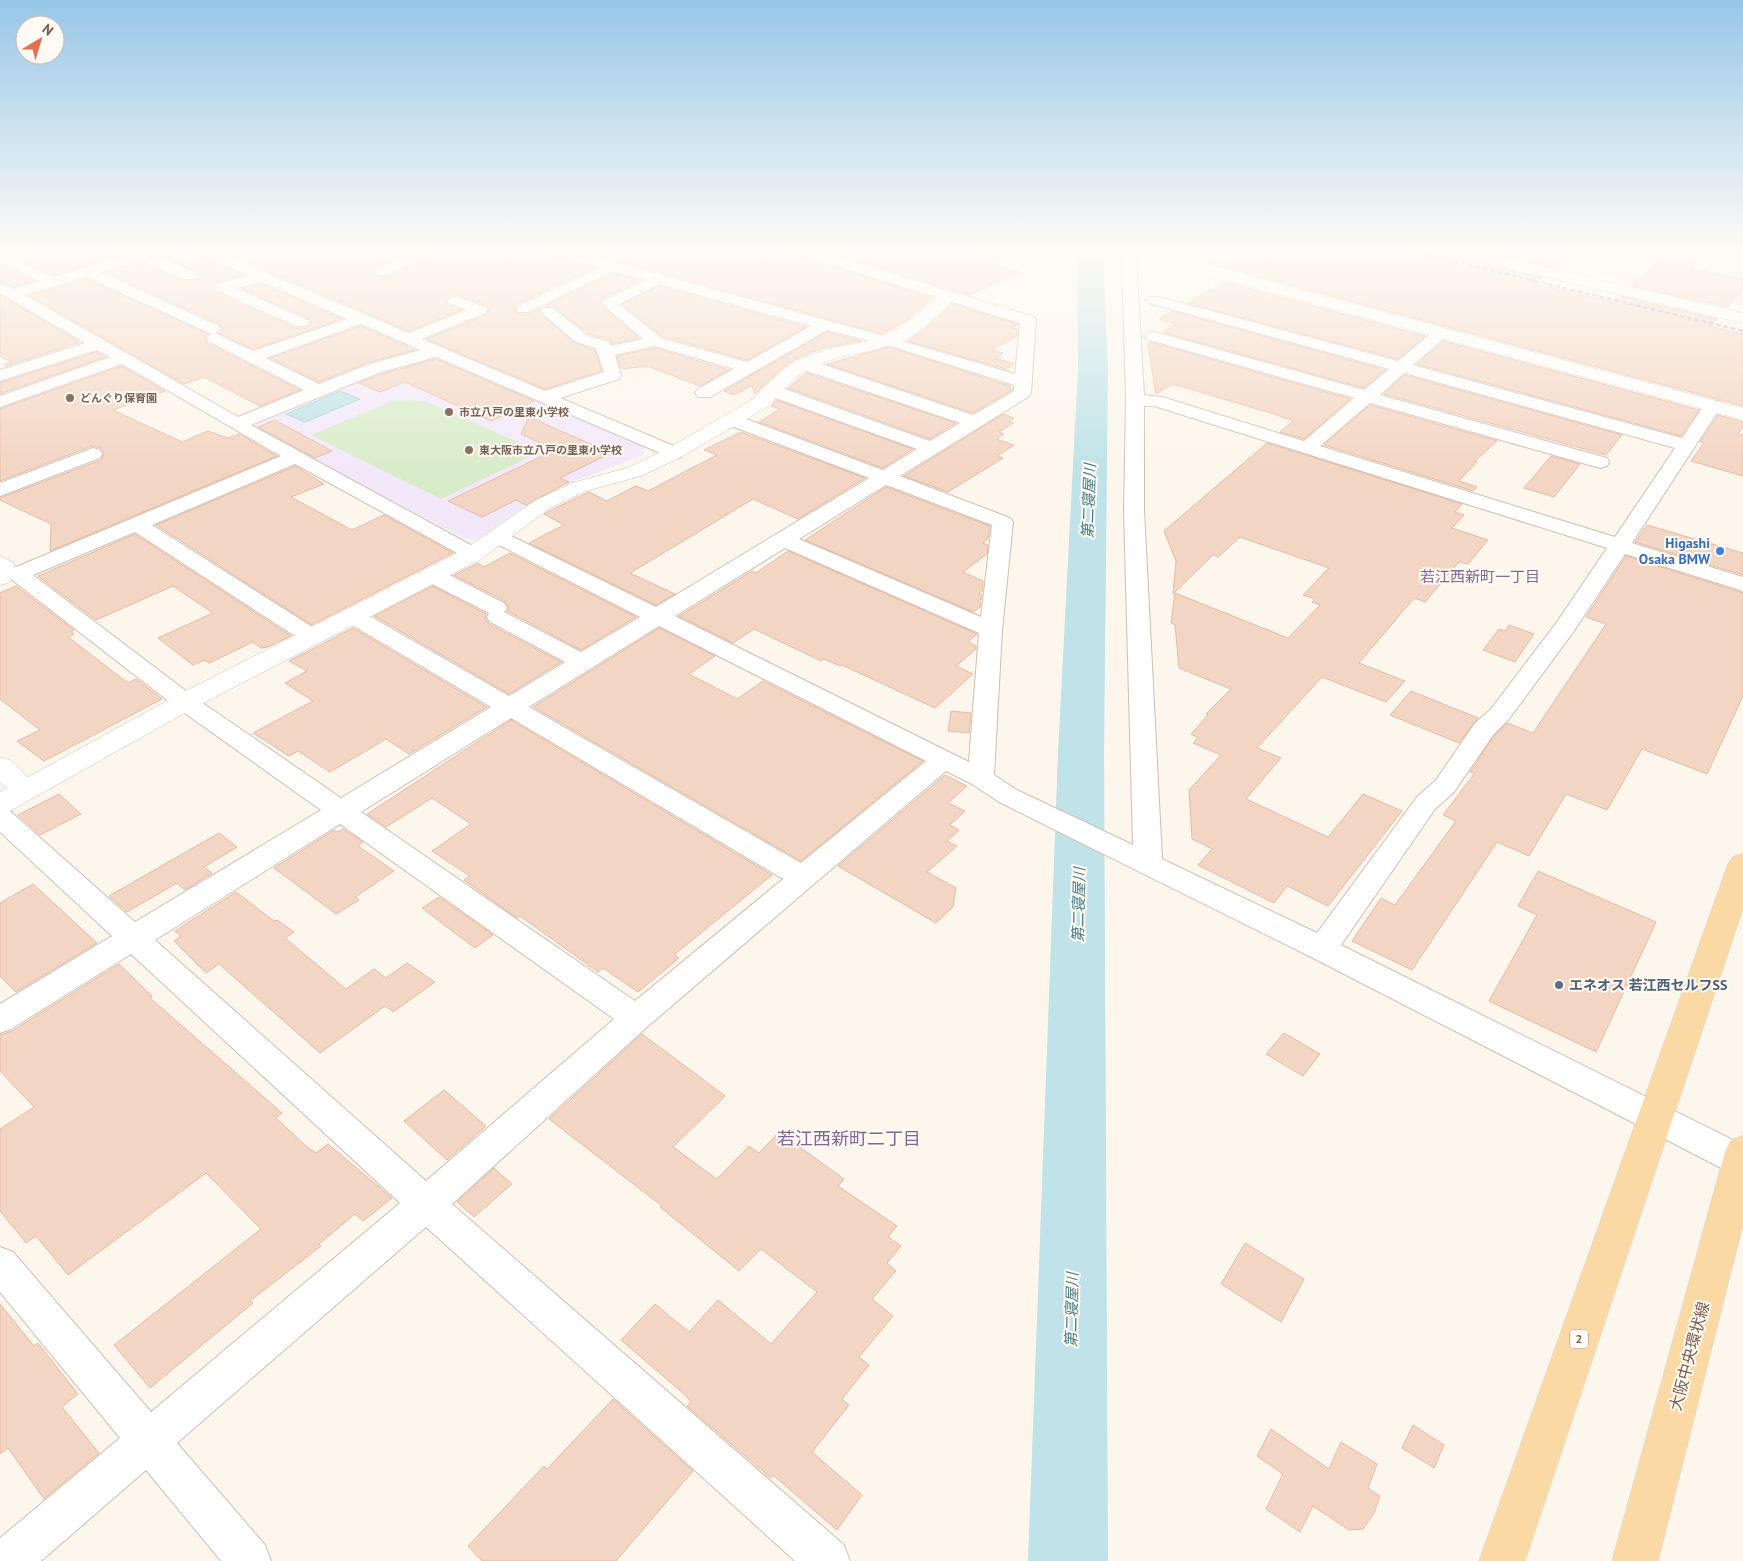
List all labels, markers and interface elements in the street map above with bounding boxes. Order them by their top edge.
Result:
north arrow [15,15,65,65]
text: N [39,20,57,40]
place label: どんぐり保育園 [80,391,157,405]
marker: どんぐり保育園 [64,392,76,404]
place label: 市立八戸の里東小学校 [459,405,569,419]
marker: 市立八戸の里東小学校 [443,406,455,418]
place label: 東大阪市立八戸の里東小学校 [479,443,622,457]
marker: 東大阪市立八戸の里東小学校 [463,444,475,456]
water label: 第二寝屋川 [1078,461,1099,539]
place label: Higashi Osaka BMW [1639,534,1711,568]
marker: Higashi Osaka BMW [1714,545,1726,557]
district label: 若江西新町一丁目 [1420,567,1540,586]
water label: 第二寝屋川 [1068,865,1089,943]
place label: エネオス 若江西セルフSS [1569,976,1727,994]
marker: エネオス 若江西セルフSS [1553,979,1565,991]
district label: 若江西新町二丁目 [777,1127,921,1150]
water label: 第二寝屋川 [1061,1270,1082,1348]
street label: 大阪中央環状線 [1665,1299,1713,1413]
road number: 2 [1570,1330,1588,1348]

